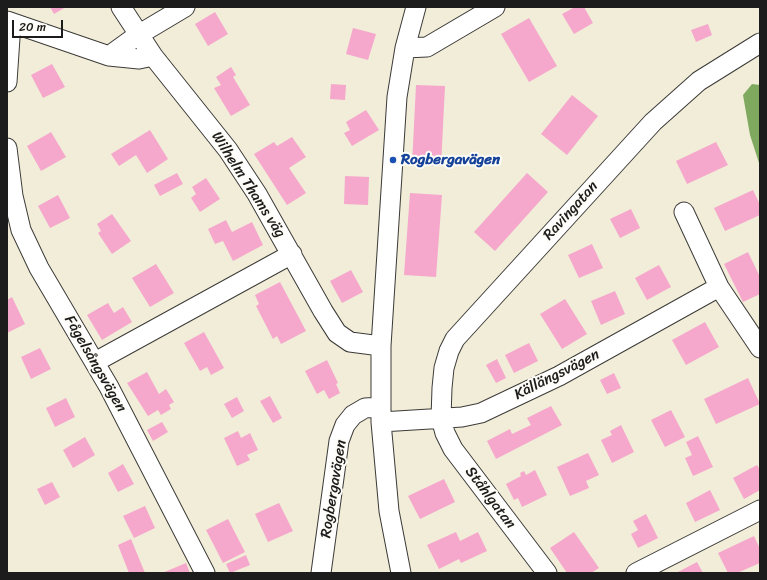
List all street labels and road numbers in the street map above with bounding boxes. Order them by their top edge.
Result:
street label: Wilhelm Thams väg [207,129,289,241]
street label: Ravingatan [540,178,602,244]
street label: Fågelsångsvägen [60,312,130,416]
street label: Källängsvägen [511,346,603,404]
street label: Rogbergavägen [317,439,351,539]
street label: Ståhlgatan [461,463,519,533]

